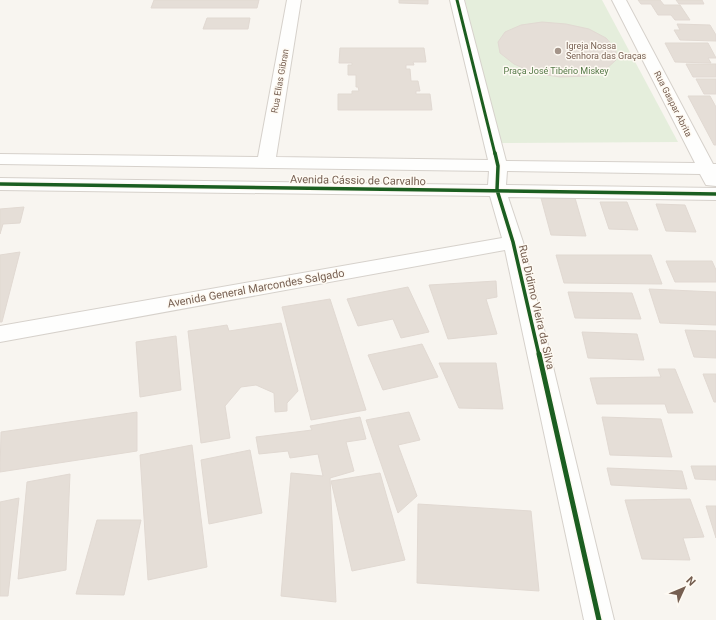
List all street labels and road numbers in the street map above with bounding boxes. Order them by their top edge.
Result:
street label: Rua Elias Gibran [269,48,291,114]
street label: Rua Gaspar Abrita [652,69,694,139]
street label: Avenida Cássio de Carvalho [290,173,426,188]
street label: Rua Didimo Vieira da Silva [516,244,557,371]
street label: Avenida General Marcondes Salgado [167,267,346,310]

